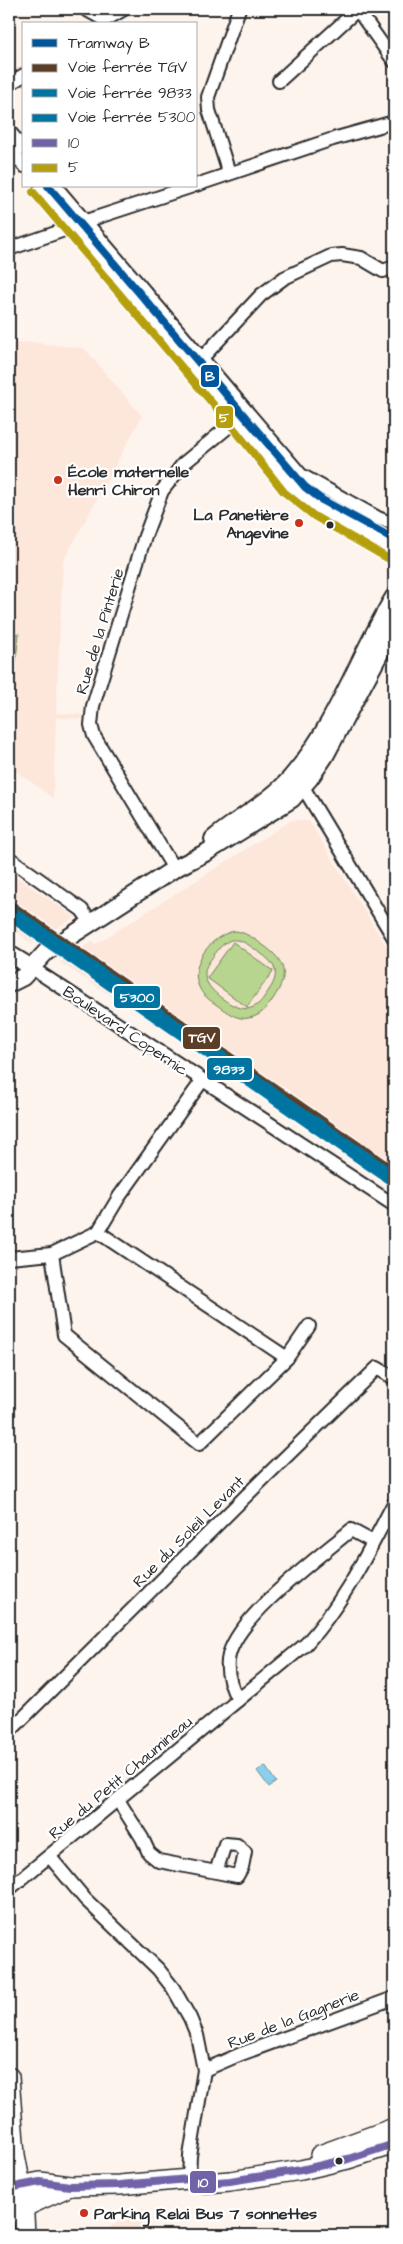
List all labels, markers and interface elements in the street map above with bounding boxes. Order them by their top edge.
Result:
legend [22,22,198,188]
text: Tramway B [68,33,150,55]
text: Voie ferrée TGV [68,57,188,78]
text: Voie ferrée 9833 [68,83,192,104]
text: Voie ferrée 5300 [68,107,196,128]
text: 10 [68,133,80,154]
text: 5 [68,157,79,178]
line badge: B [200,364,220,388]
text: B [205,367,215,387]
line badge: 5 [215,405,234,429]
text: 5 [219,408,230,428]
place label: École maternelle Henri Chiron [68,461,189,501]
marker: École maternelle Henri Chiron [52,474,64,486]
place label: La Panetière Angevine [193,504,289,546]
marker: La Panetière Angevine [293,517,305,529]
unlabelled marker [325,520,335,530]
street label: Rue de la Pinterie [70,565,130,697]
street label: Boulevard Copernic [58,981,192,1081]
line badge: 5300 [113,985,161,1009]
text: 5300 [120,988,155,1008]
line badge: TGV [182,1026,221,1050]
text: TGV [187,1028,216,1048]
line badge: 9833 [206,1057,253,1081]
text: 9833 [213,1060,246,1080]
street label: Rue du Soleil Levant [128,1471,250,1592]
street label: Rue du Petit Chaumineau [44,1711,197,1844]
street label: Rue de la Gagnerie [225,1984,363,2055]
unlabelled marker [334,2156,344,2166]
line badge: 10 [189,2170,217,2194]
text: 10 [198,2173,208,2193]
place label: Parking Relai Bus 7 sonnettes [94,2203,317,2227]
marker: Parking Relai Bus 7 sonnettes [78,2207,90,2219]

